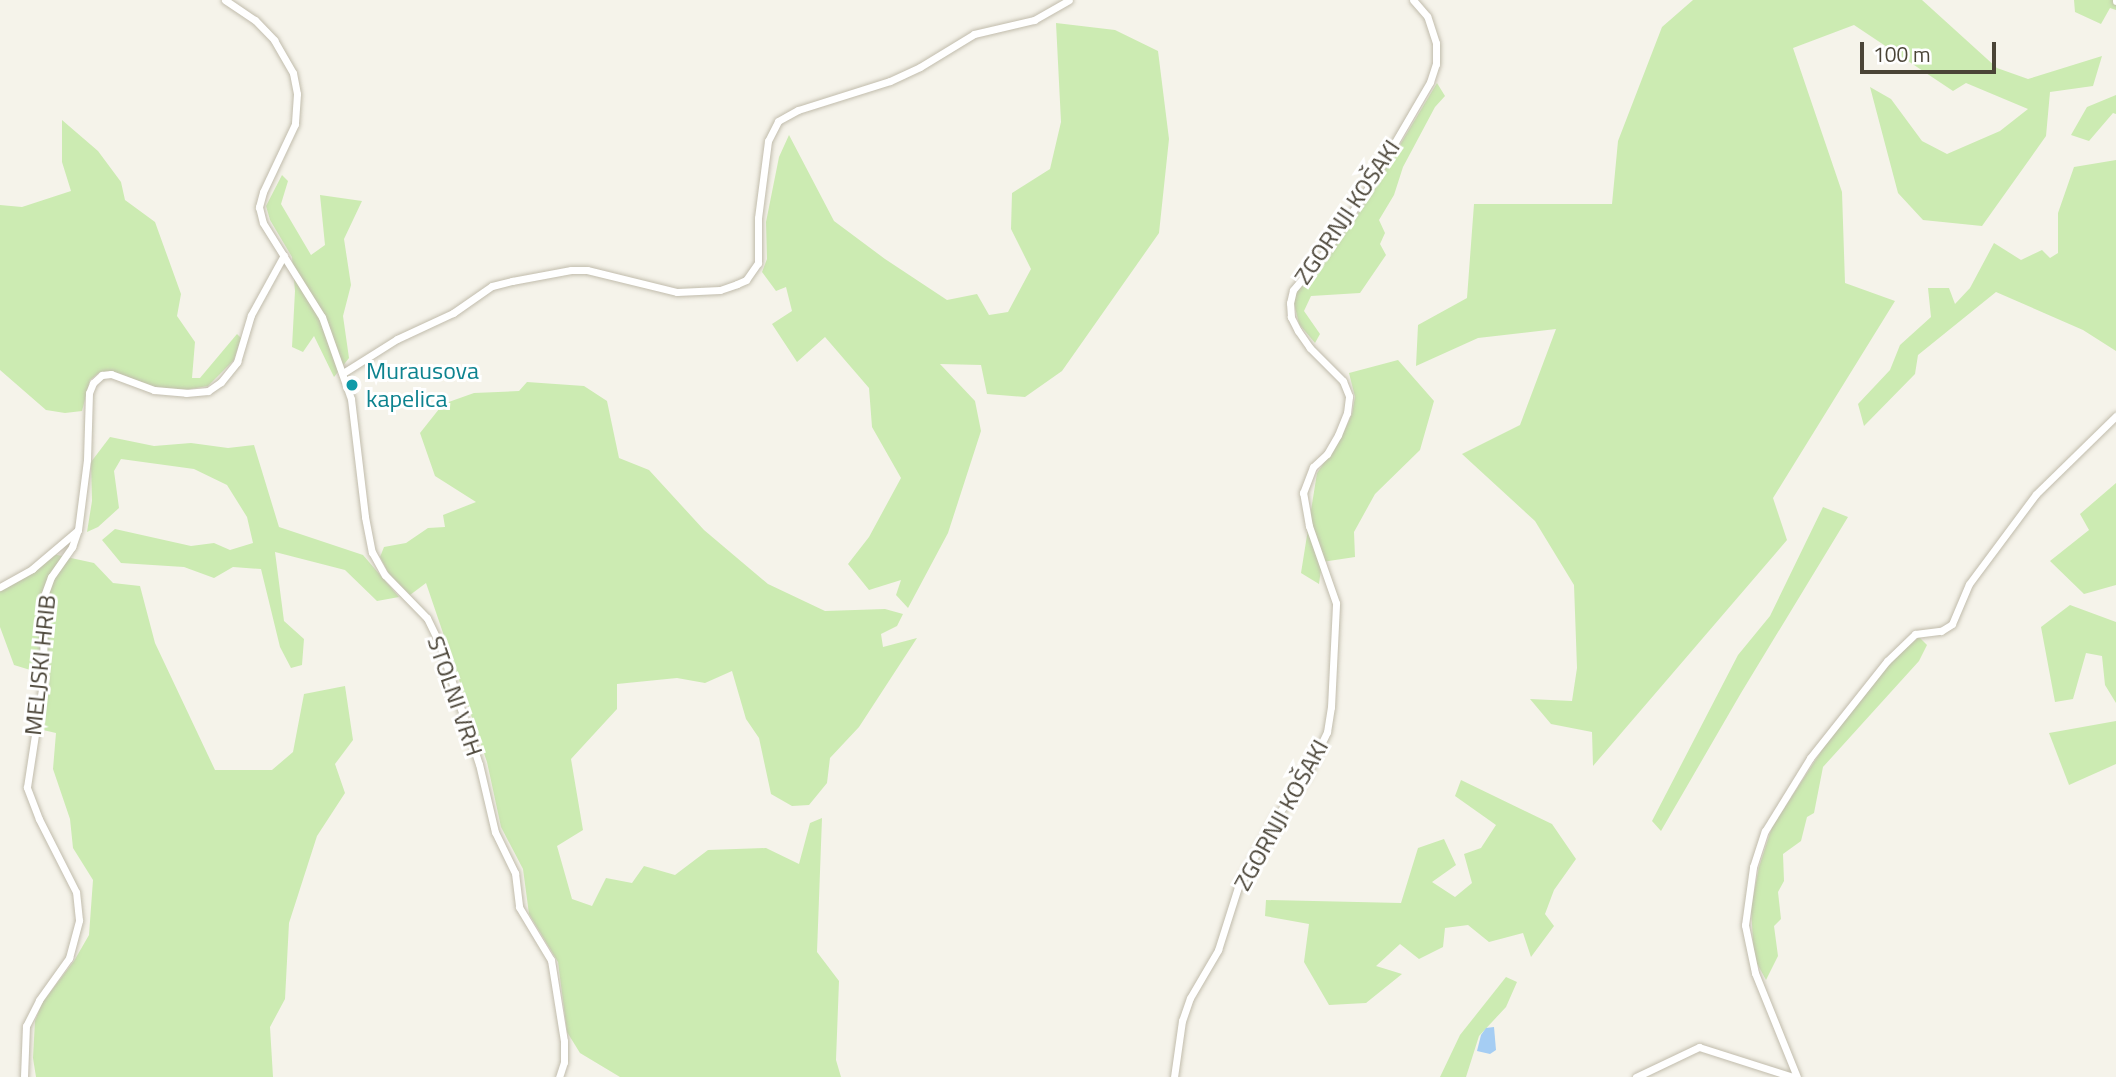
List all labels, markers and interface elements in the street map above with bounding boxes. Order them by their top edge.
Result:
scale bar [1864,28,2000,72]
text: 100 m [1873,38,1930,70]
street label: ZGORNJI KOŠAKI [1288,134,1406,290]
place label: Murausova kapelica [366,357,479,413]
marker: Murausova kapelica [344,377,360,393]
street label: MELJSKI HRIB [18,593,62,737]
street label: STOLNI VRH [421,632,489,760]
street label: ZGORNJI KOŠAKI [1228,735,1334,895]

